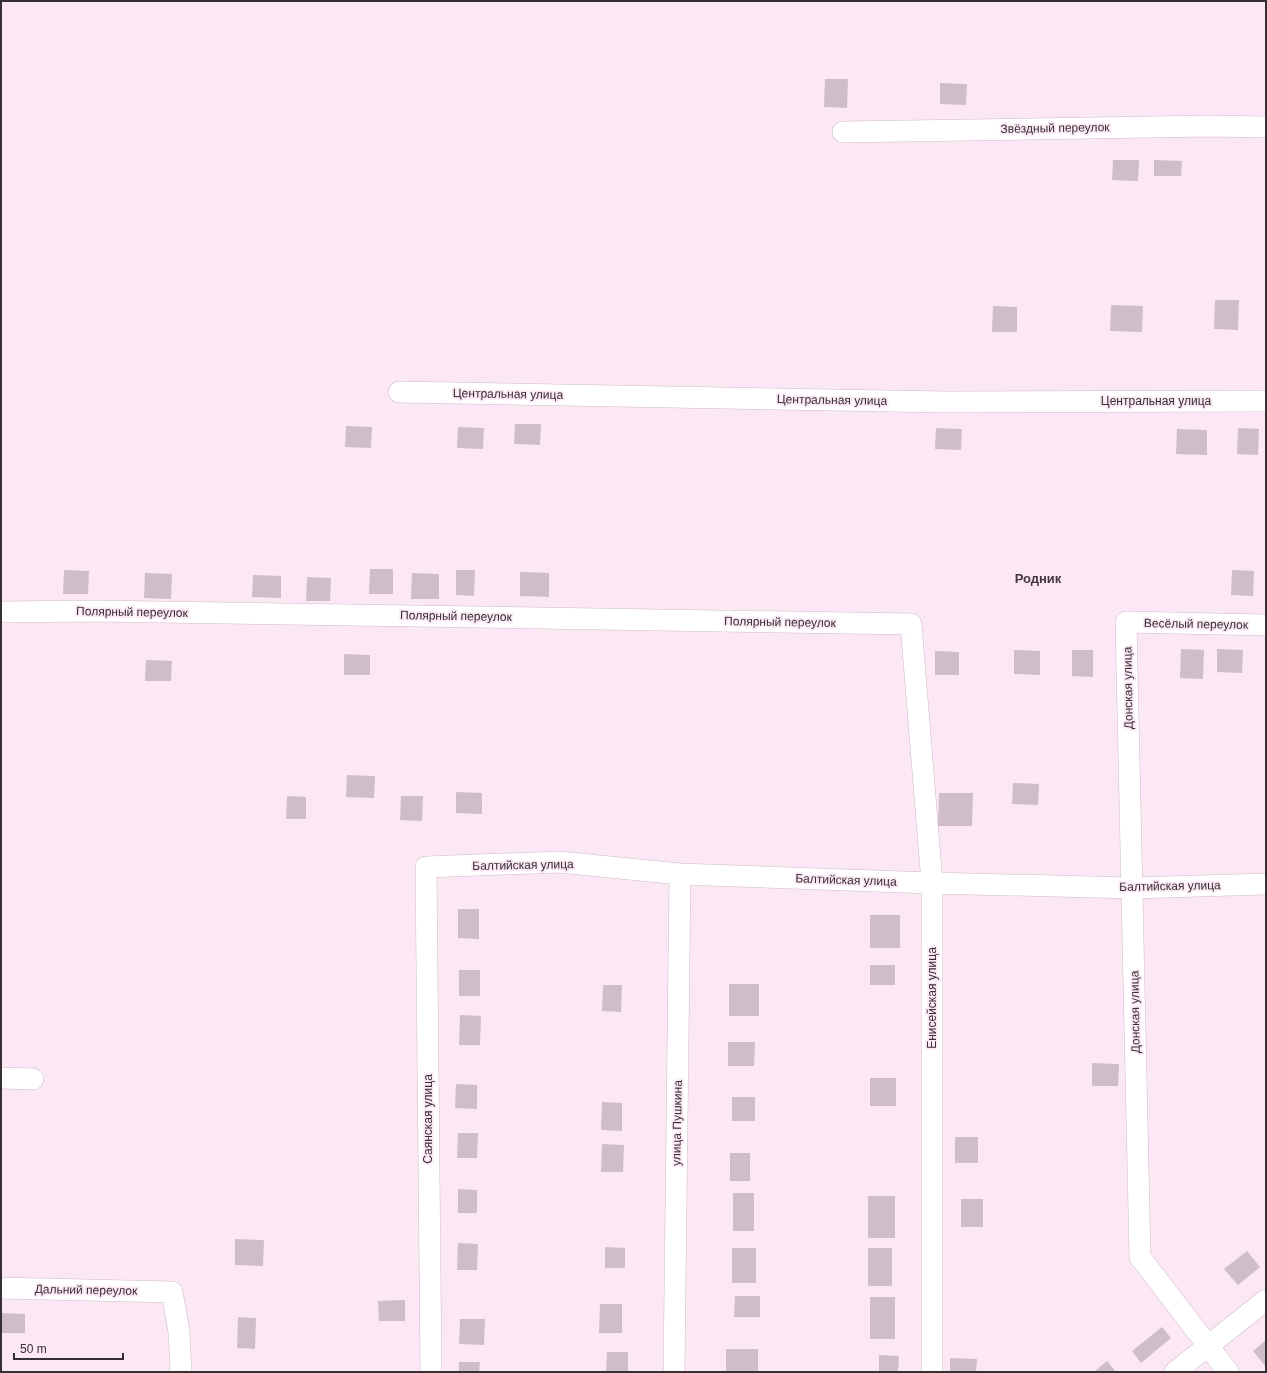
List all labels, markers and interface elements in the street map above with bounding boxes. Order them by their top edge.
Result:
street label: Звёздный переулок [1000,120,1110,136]
street label: Центральная улица [453,386,564,402]
street label: Центральная улица [777,392,888,408]
street label: Центральная улица [1101,394,1212,408]
district label: Родник [1015,571,1062,586]
street label: Полярный переулок [76,604,189,620]
street label: Полярный переулок [400,608,513,624]
street label: Полярный переулок [724,614,837,630]
street label: Весёлый переулок [1144,616,1249,632]
street label: Донская улица [1120,646,1136,729]
street label: Балтийская улица [472,857,574,873]
street label: Балтийская улица [795,871,897,889]
street label: Балтийская улица [1119,878,1221,894]
street label: Енисейская улица [925,947,939,1049]
street label: Донская улица [1127,970,1143,1053]
street label: Саянская улица [421,1074,435,1164]
street label: улица Пушкина [669,1080,685,1166]
street label: Дальний переулок [35,1282,138,1298]
scale bar [14,1335,123,1361]
text: 50 m [20,1342,47,1356]

